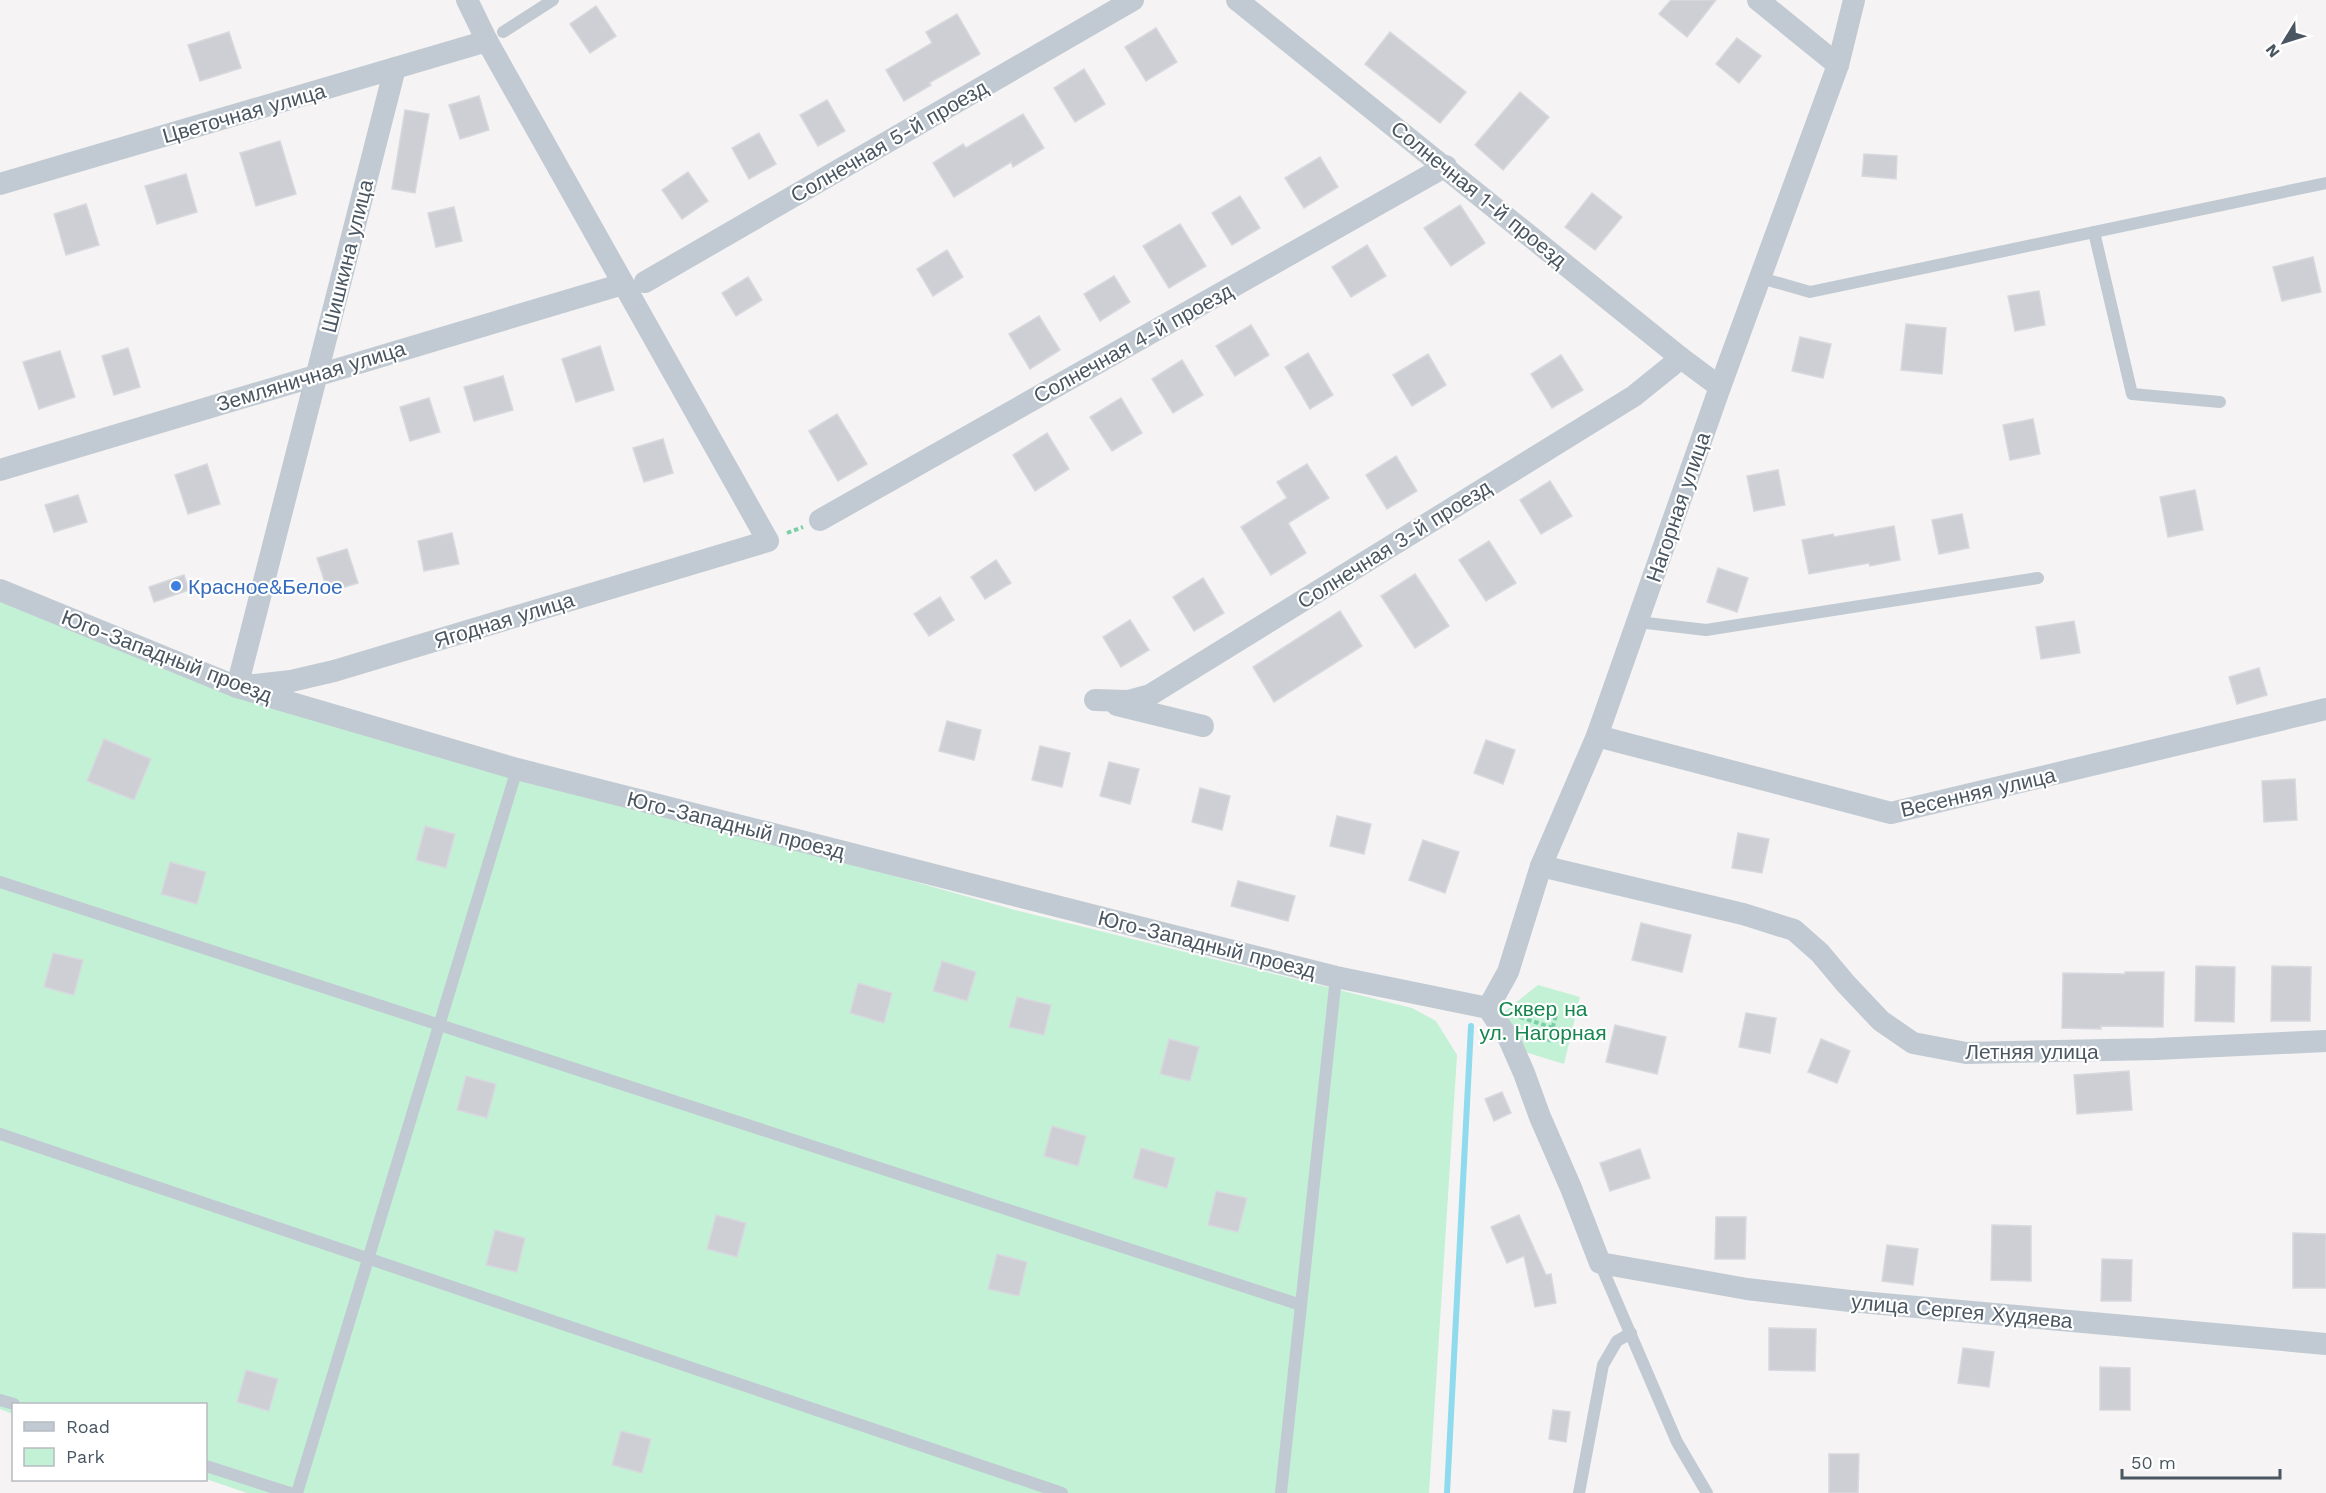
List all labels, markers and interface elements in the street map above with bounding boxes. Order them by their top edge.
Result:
north arrow [2254,12,2314,72]
text: N [2261,40,2284,61]
street label: Солнечная 5-й проезд [786,74,992,208]
street label: Цветочная улица [160,78,329,148]
street label: Солнечная 1-й проезд [1386,115,1572,273]
street label: Шишкина улица [316,177,378,335]
street label: Солнечная 4-й проезд [1029,278,1237,408]
street label: Земляничная улица [214,335,409,417]
street label: Нагорная улица [1641,428,1715,585]
street label: Солнечная 3-й проезд [1293,474,1495,614]
place label: Красное&Белое [188,574,343,599]
marker: Красное&Белое [169,579,183,593]
street label: Ягодная улица [431,587,577,653]
street label: Юго-Западный проезд [58,604,276,708]
street label: Весенняя улица [1898,762,2058,822]
street label: Юго-Западный проезд [625,786,847,864]
street label: Юго-Западный проезд [1096,905,1318,983]
park label: Сквер на ул. Нагорная [1479,996,1607,1045]
street label: Летняя улица [1965,1039,2099,1064]
street label: улица Сергея Худяева [1850,1289,2074,1333]
legend [12,1403,207,1481]
text: Road [66,1416,110,1437]
scale bar [2122,1442,2280,1480]
text: Park [66,1446,105,1467]
text: 50 m [2131,1452,2176,1473]

